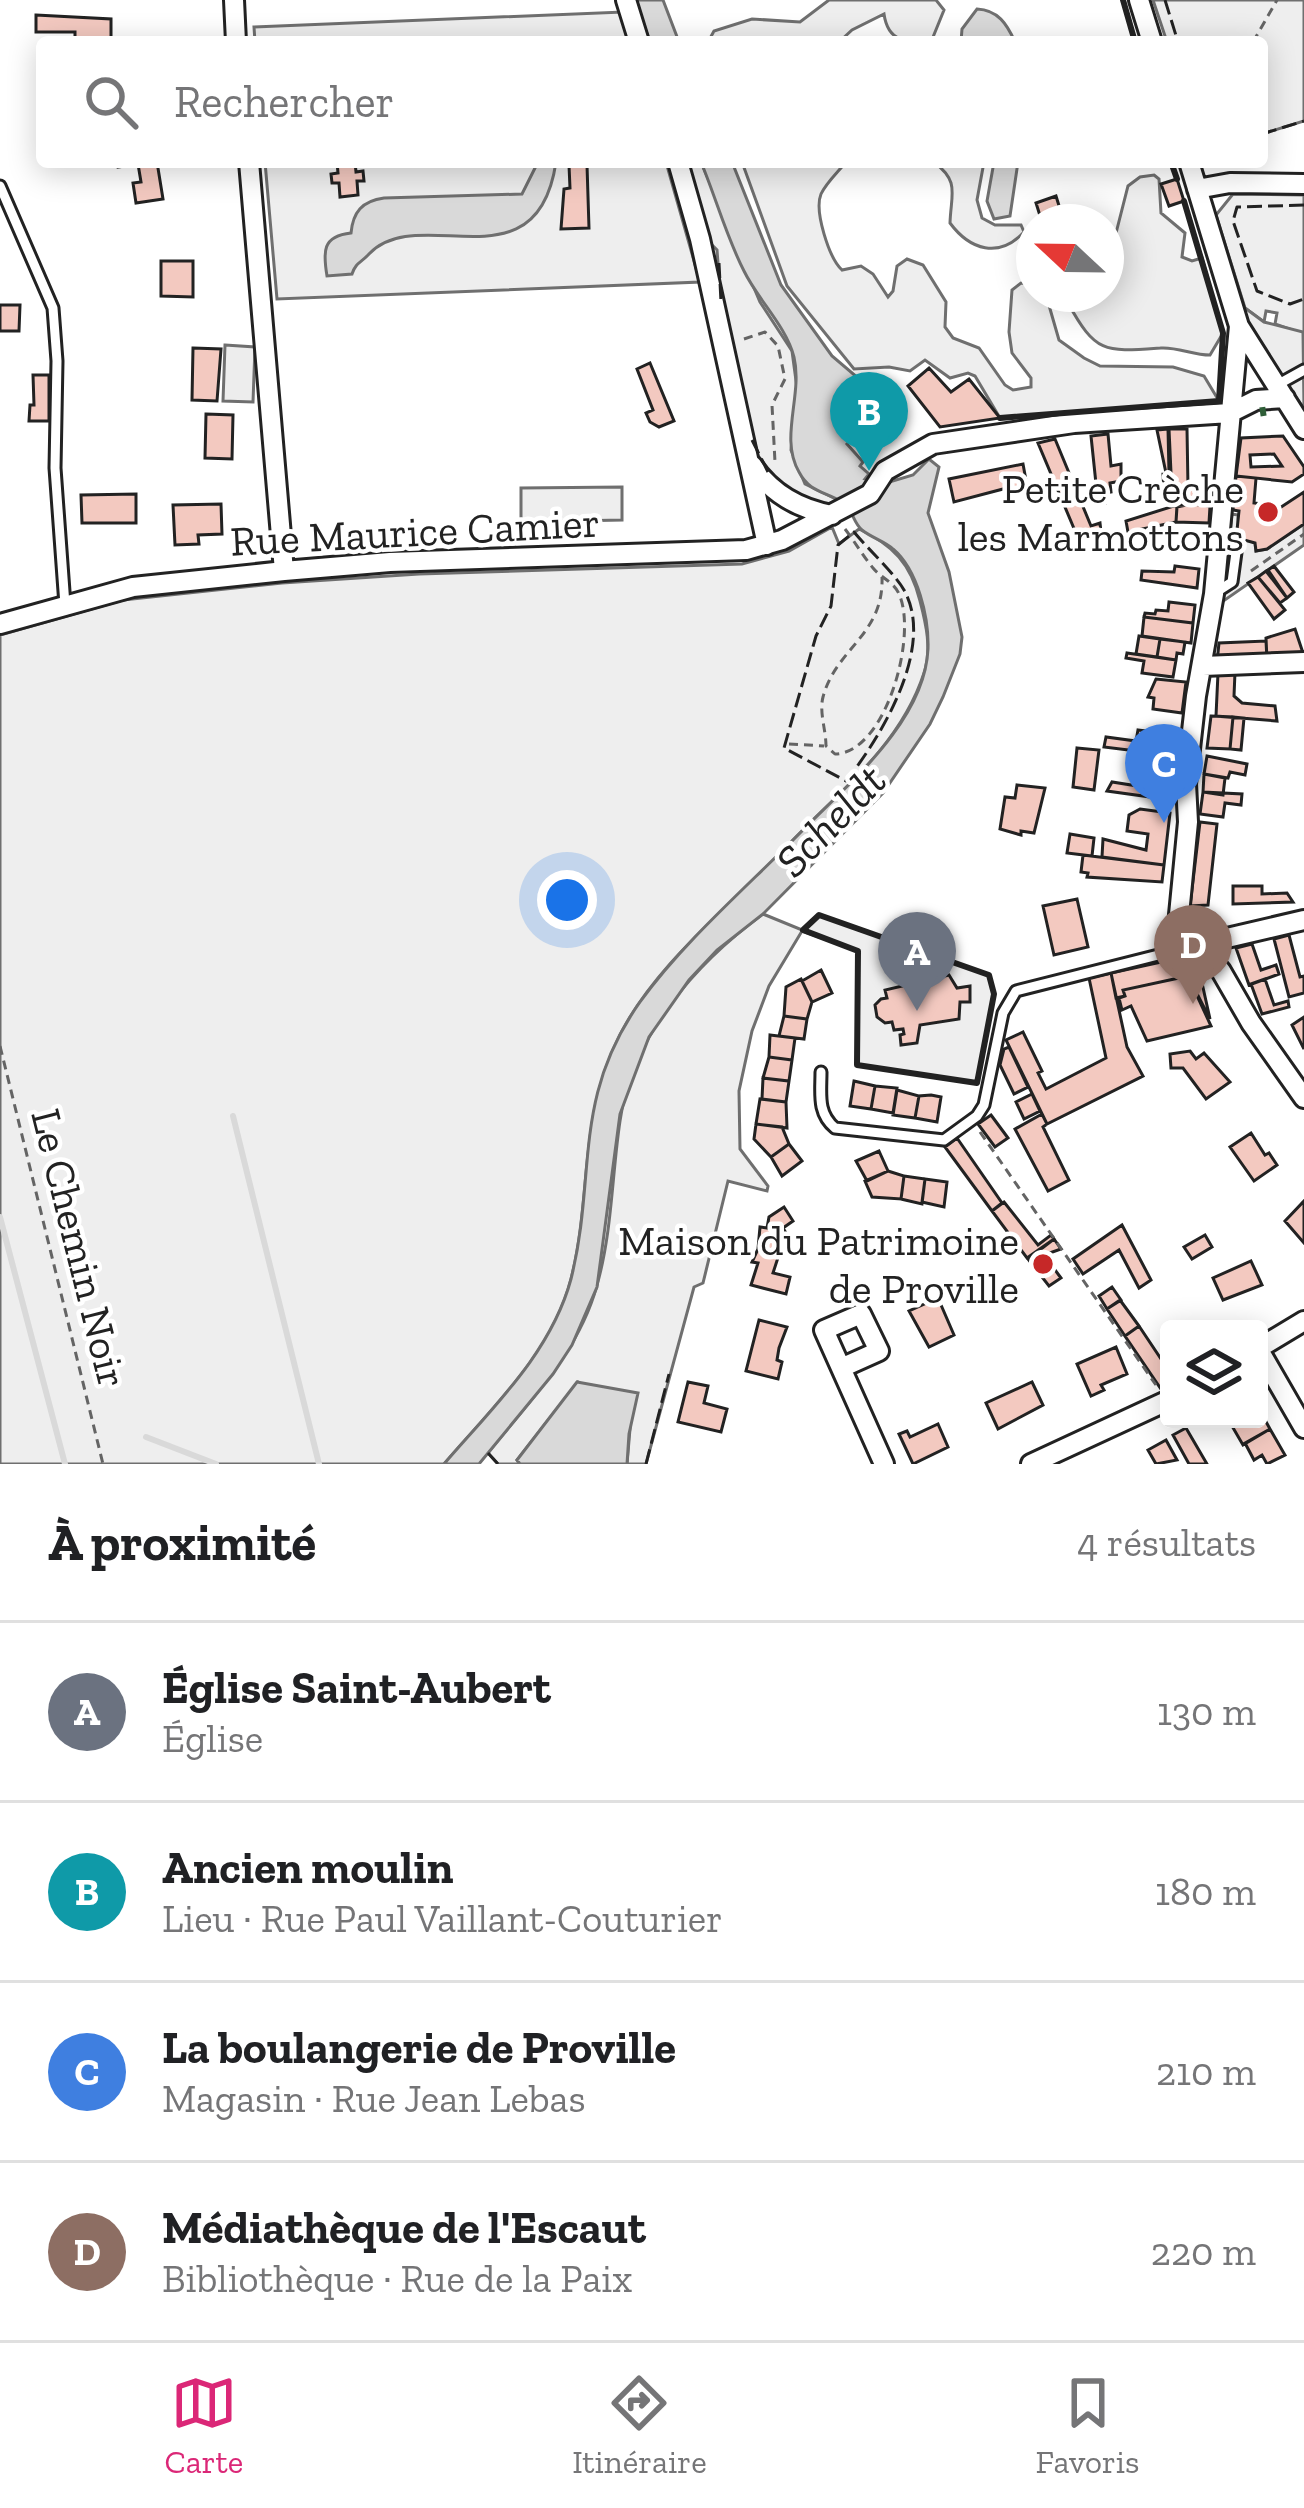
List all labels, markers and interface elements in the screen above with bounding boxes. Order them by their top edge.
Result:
search box [36,36,1268,168]
icon: search [78,69,144,135]
text: Rechercher [174,75,394,129]
north arrow [1016,204,1124,312]
pin: B [830,372,908,471]
place label: Petite Crèche les Marmottons [958,463,1244,562]
street label: Rue Maurice Camier [229,496,601,567]
marker: Petite Crèche les Marmottons [1255,499,1281,525]
pin: C [1125,724,1203,823]
water label: Scheldt [764,753,897,888]
your location [537,870,597,930]
pin: D [1154,905,1232,1004]
pin: A [878,912,956,1011]
street label: Le Chemin Noir [20,1104,139,1393]
place label: Maison du Patrimoine de Proville [618,1215,1019,1314]
marker: Maison du Patrimoine de Proville [1030,1251,1056,1277]
map controls [1160,1320,1268,1428]
button: layers [1160,1320,1268,1428]
text: À proximité [48,1512,316,1573]
text: 4 résultats [1077,1519,1256,1566]
text: Église Saint-Aubert [162,1661,551,1715]
text: A [74,1688,100,1735]
text: 130 m [1157,1688,1256,1735]
text: Église [162,1715,263,1762]
text: Ancien moulin [162,1841,453,1895]
text: B [75,1868,99,1915]
text: 180 m [1155,1868,1256,1915]
text: Lieu · Rue Paul Vaillant-Couturier [162,1895,723,1942]
text: La boulangerie de Proville [162,2021,676,2075]
text: C [74,2048,100,2095]
text: 210 m [1156,2048,1256,2095]
text: Magasin · Rue Jean Lebas [162,2075,586,2122]
text: Médiathèque de l'Escaut [162,2201,646,2255]
text: D [73,2228,101,2275]
text: 220 m [1151,2228,1256,2275]
text: Bibliothèque · Rue de la Paix [162,2255,632,2302]
tab: Carte [164,2370,243,2481]
tab: Itinéraire [572,2370,707,2481]
tab: Favoris [1036,2370,1140,2481]

